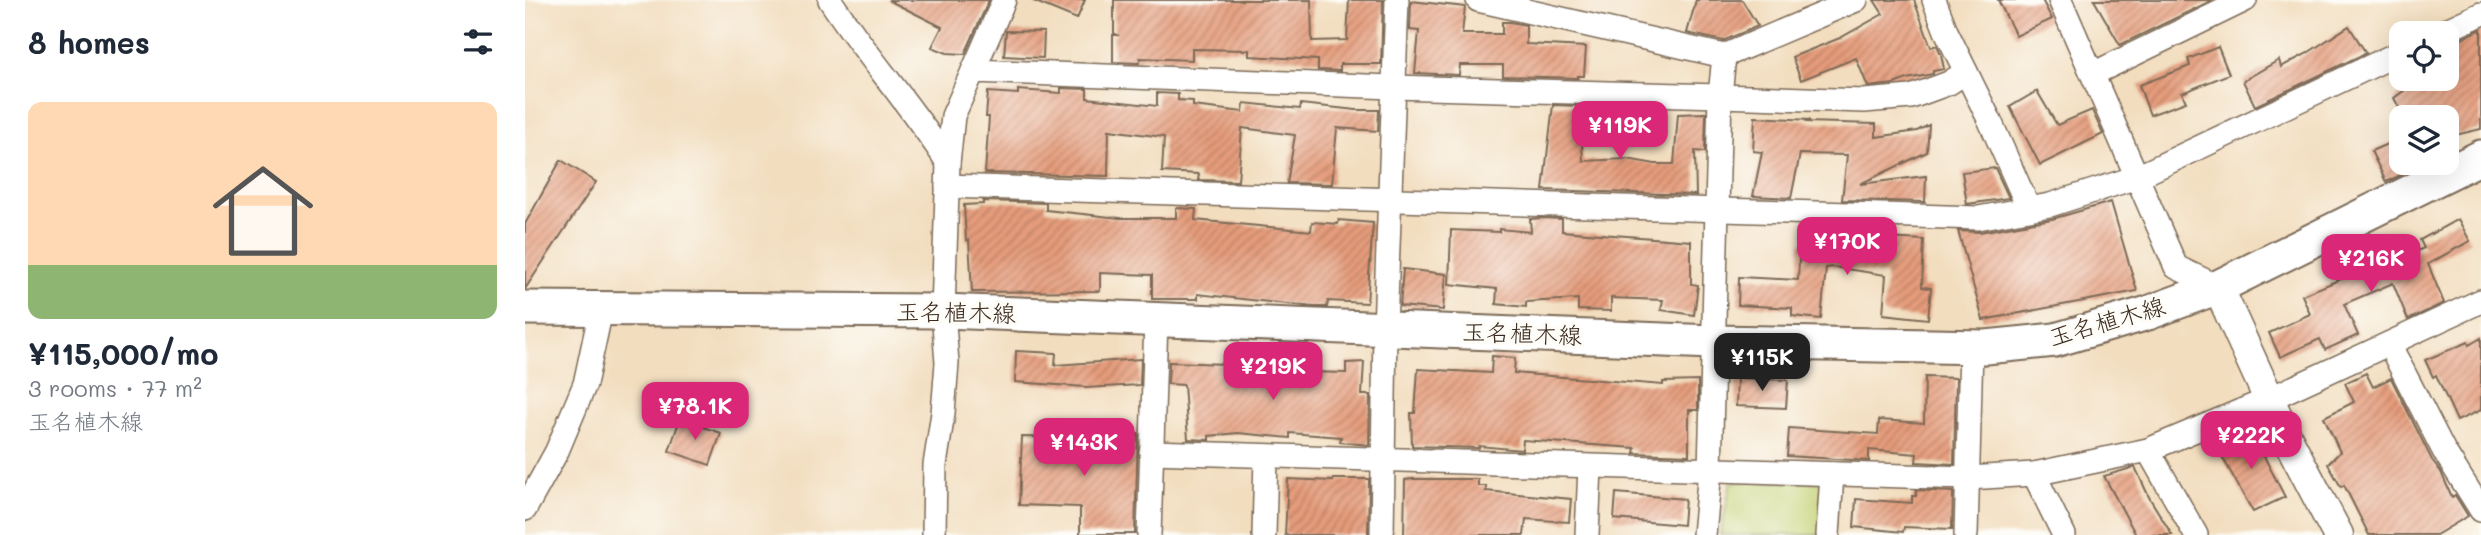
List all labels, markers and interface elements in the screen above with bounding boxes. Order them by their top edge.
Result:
map controls [2389,21,2459,175]
button: locate [2389,21,2459,91]
text: 8 homes [28,22,150,62]
icon: filters [459,23,497,61]
pin: ¥119K [1571,102,1669,161]
button: layers [2389,105,2459,175]
text: ¥119K [1588,109,1652,139]
icon: home [200,148,326,274]
pin: ¥170K [1798,218,1896,277]
text: ¥170K [1813,225,1881,255]
pin: ¥216K [2322,234,2420,294]
text: ¥216K [2337,242,2405,272]
street label: 玉名植木線 [2045,289,2169,352]
street label: 玉名植木線 [896,295,1016,328]
street label: 玉名植木線 [1462,315,1583,350]
text: ¥115,000/mo [28,333,218,373]
pin: ¥115K [1713,334,1811,393]
text: ¥115K [1730,341,1794,371]
pin: ¥219K [1224,342,1322,402]
text: ¥219K [1239,350,1307,380]
text: 3 rooms · 77 m² [28,373,202,403]
pin: ¥78.1K [638,382,752,442]
text: ¥78.1K [658,390,732,420]
text: 玉名植木線 [28,406,143,436]
pin: ¥222K [2202,412,2300,471]
pin: ¥143K [1035,419,1133,478]
text: ¥222K [2217,419,2285,449]
text: ¥143K [1050,426,1118,456]

